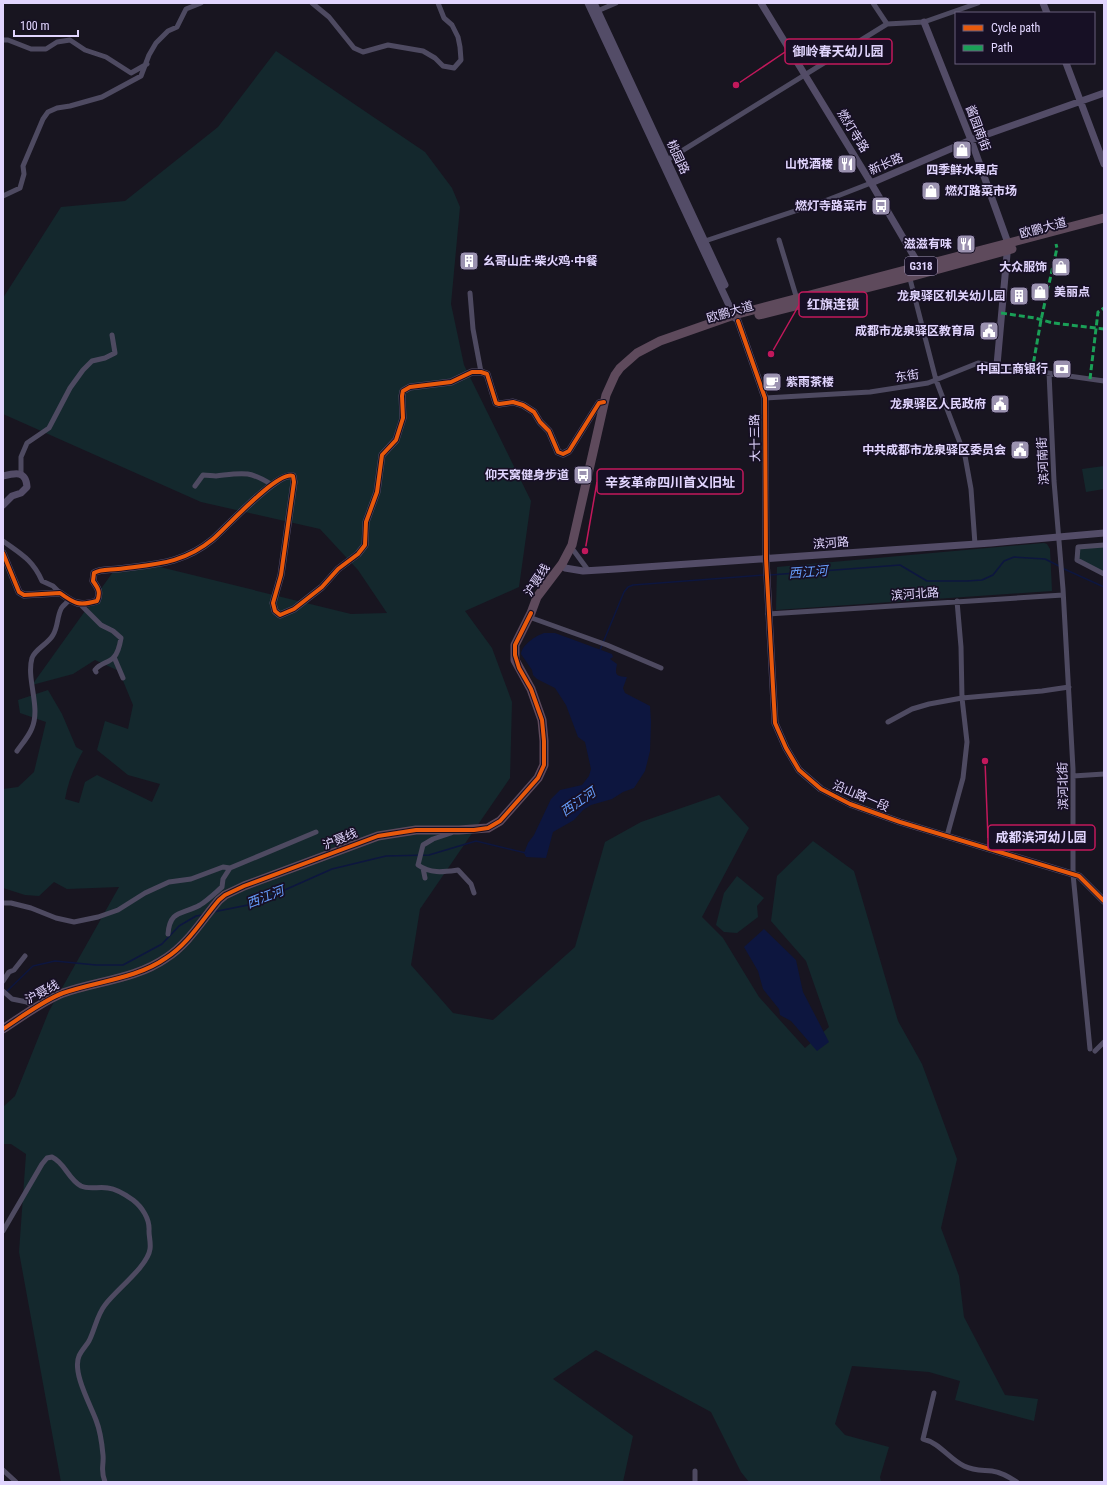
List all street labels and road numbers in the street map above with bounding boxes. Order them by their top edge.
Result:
street label: 酱园南街 [963,103,993,153]
street label: 燃灯寺路 [834,107,872,155]
street label: 桃园路 [664,138,692,176]
street label: 新长路 [867,151,905,177]
street label: 欧鹏大道 [1018,215,1068,241]
road number: G318 [905,257,937,275]
street label: 欧鹏大道 [705,299,755,325]
street label: 东街 [894,367,920,385]
street label: 大十三路 [748,414,762,462]
street label: 滨河南街 [1035,437,1051,485]
street label: 滨河路 [813,535,849,551]
street label: 沪聂线 [521,561,553,599]
street label: 滨河北路 [891,585,939,603]
street label: 滨河北街 [1056,762,1070,810]
street label: 沿山路一段 [831,778,891,814]
street label: 沪聂线 [321,826,359,852]
street label: 沪聂线 [23,977,61,1007]

